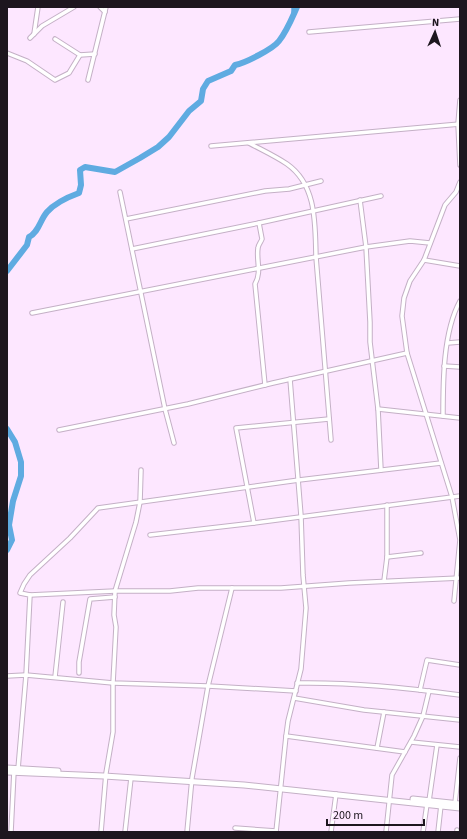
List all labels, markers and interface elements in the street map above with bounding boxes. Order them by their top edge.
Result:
north arrow [415,12,455,52]
text: N [431,15,440,30]
scale bar [327,801,424,827]
text: 200 m [333,807,363,824]

